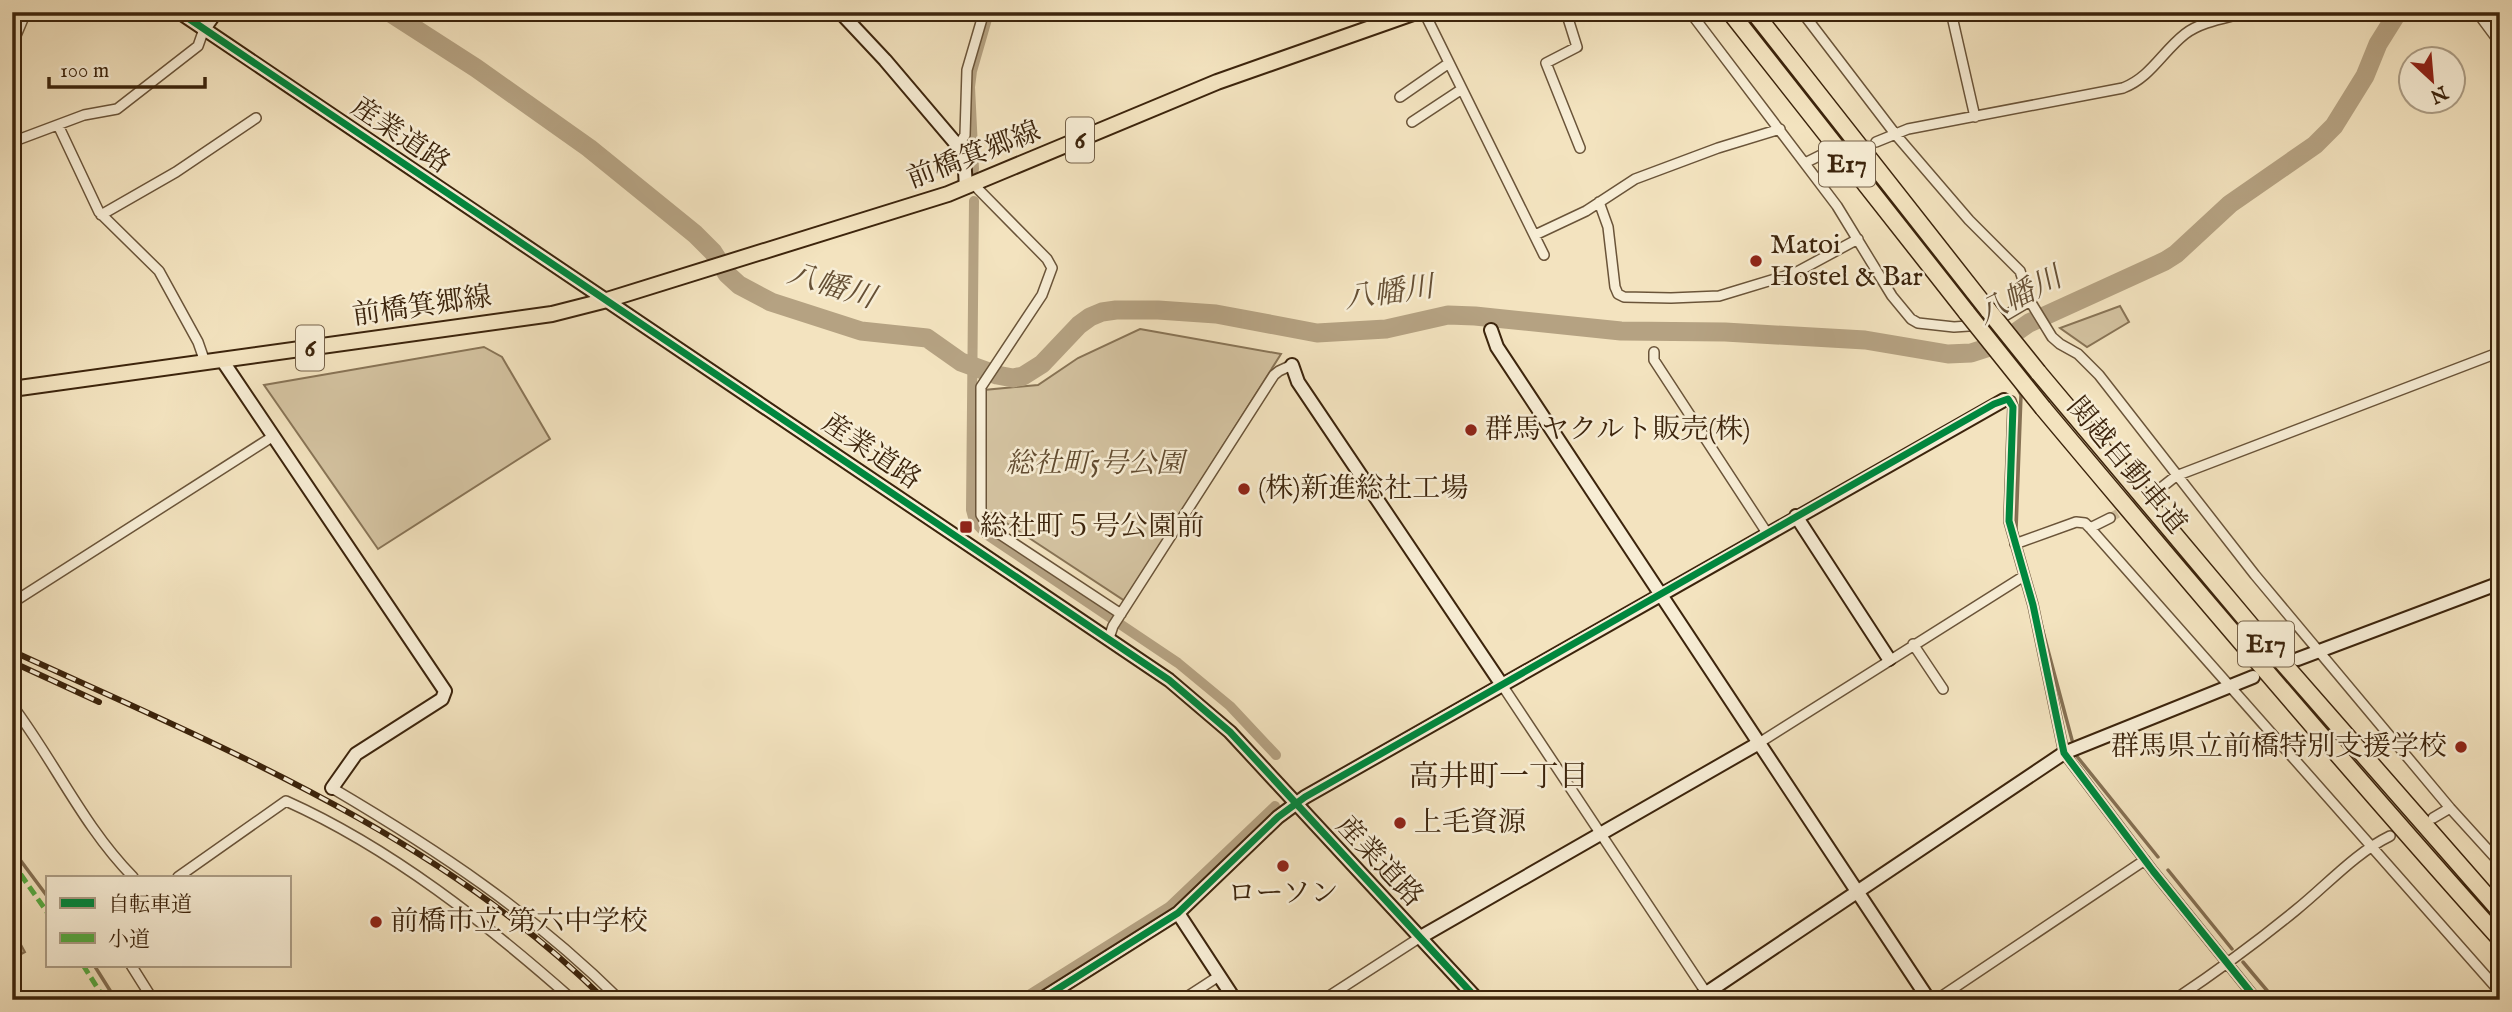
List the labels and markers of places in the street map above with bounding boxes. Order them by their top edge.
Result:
place label: Matoi Hostel & Bar [1770,228,1923,295]
marker: Matoi Hostel & Bar [1748,253,1764,269]
place label: 群馬ヤクルト販売(株) [1485,413,1750,448]
marker: 群馬ヤクルト販売(株) [1463,422,1479,438]
place label: (株)新進総社工場 [1258,472,1468,507]
marker: (株)新進総社工場 [1236,481,1252,497]
place label: 総社町５号公園前 [980,510,1204,545]
marker: 総社町５号公園前 [958,519,974,535]
place label: 群馬県立前橋特別支援学校 [2111,730,2447,765]
marker: 群馬県立前橋特別支援学校 [2453,739,2469,755]
place label: 上毛資源 [1414,806,1526,841]
marker: 上毛資源 [1392,815,1408,831]
marker: ローソン [1275,858,1291,874]
place label: ローソン [1228,877,1338,912]
place label: 前橋市立 第六中学校 [390,905,648,940]
marker: 前橋市立 第六中学校 [368,914,384,930]

